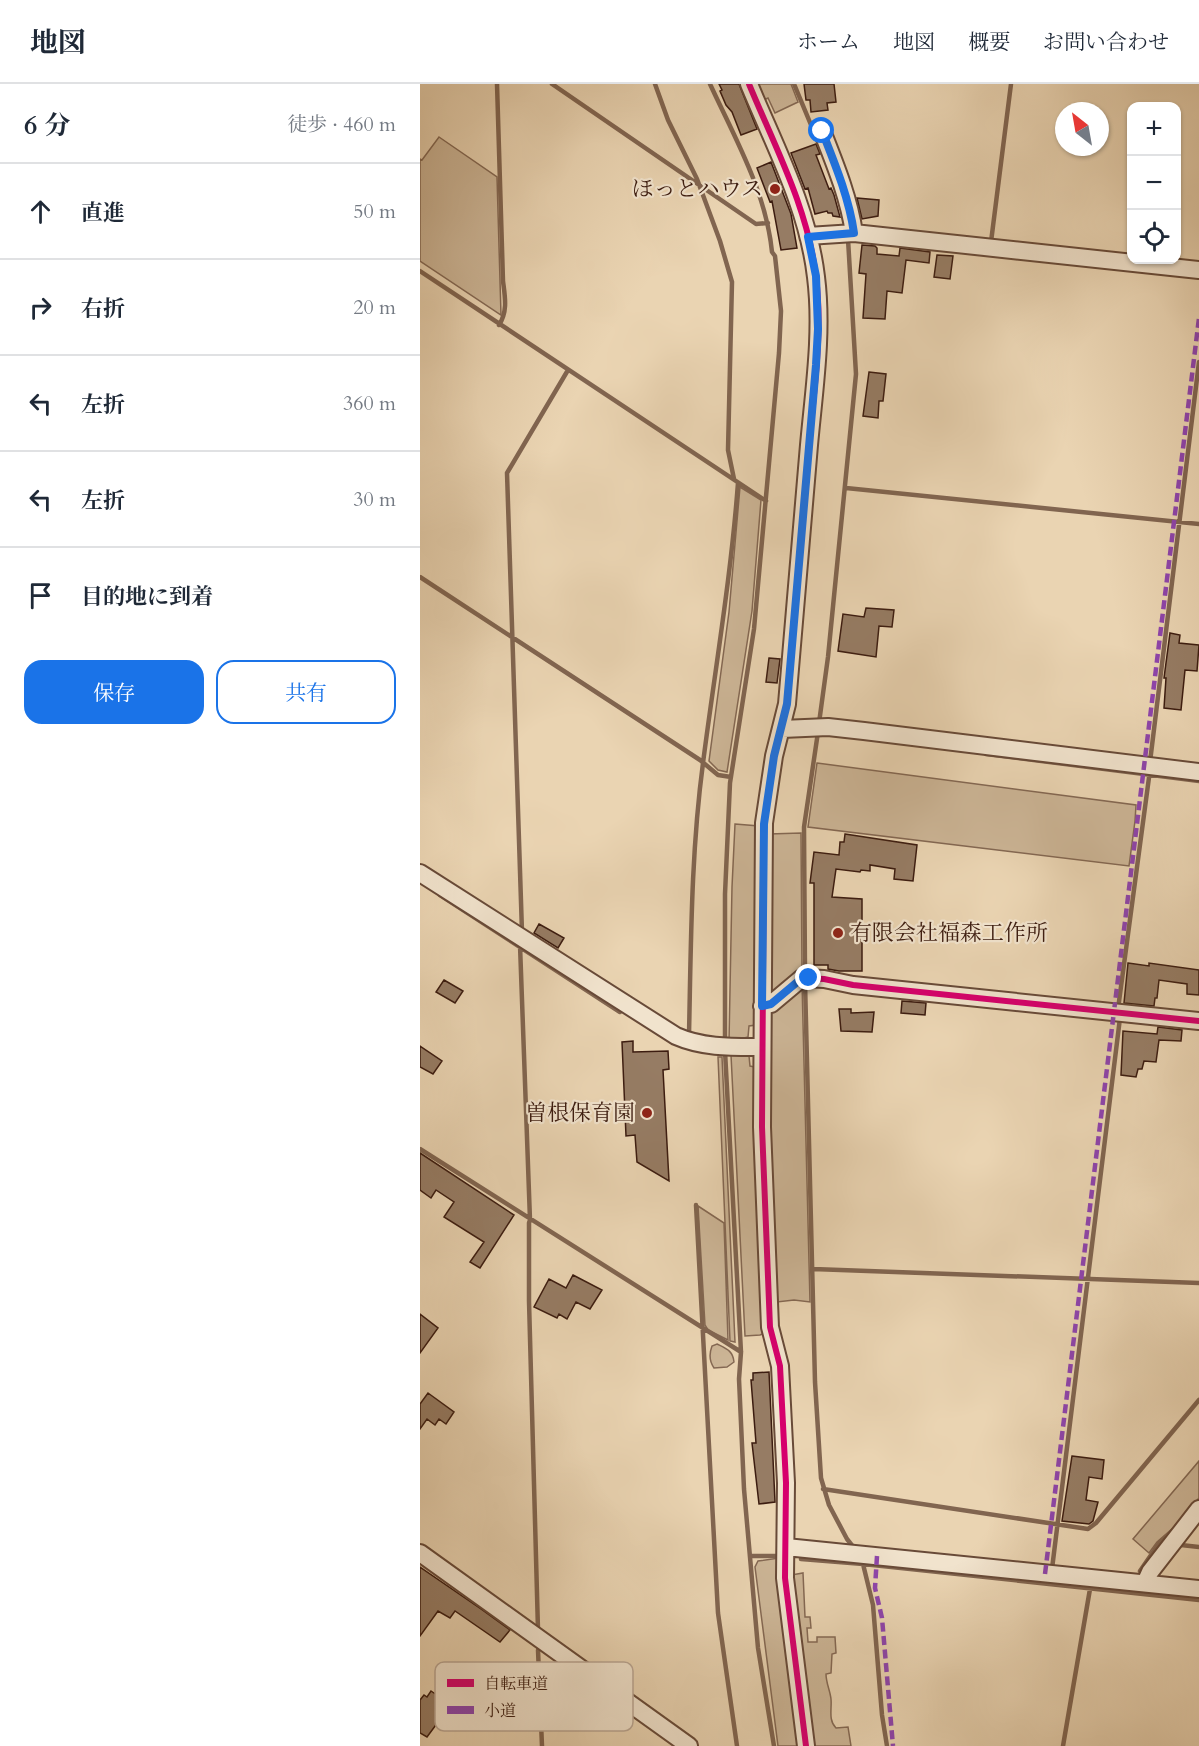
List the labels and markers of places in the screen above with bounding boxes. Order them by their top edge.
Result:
place label: ほっとハウス [632,174,763,204]
marker: ほっとハウス [768,182,782,196]
place label: 有限会社福森工作所 [850,918,1048,948]
marker: 有限会社福森工作所 [831,926,845,940]
place label: 曽根保育園 [525,1098,635,1128]
marker: 曽根保育園 [640,1106,654,1120]

